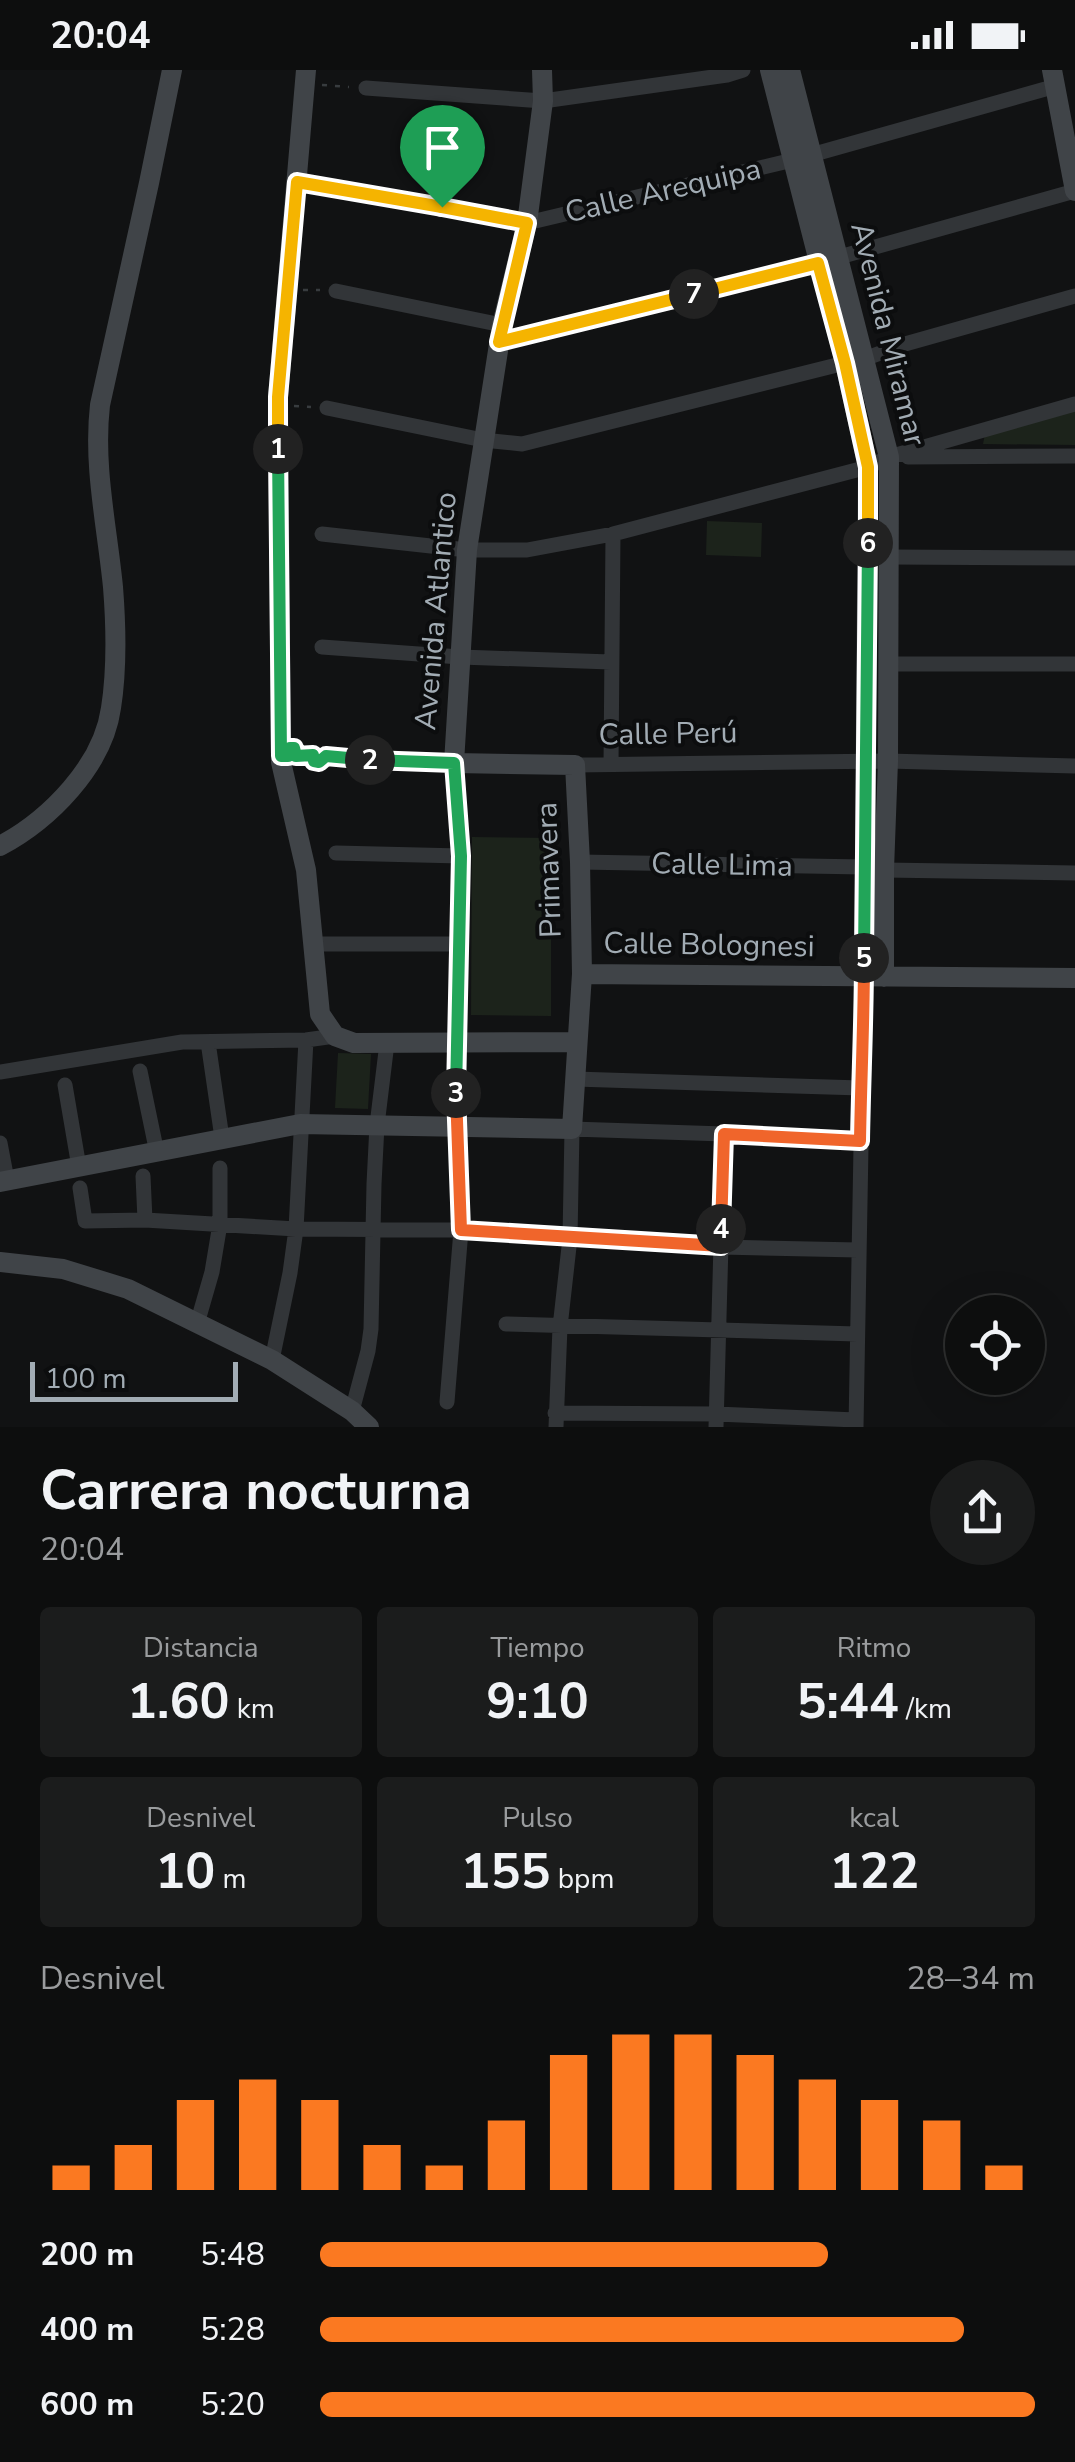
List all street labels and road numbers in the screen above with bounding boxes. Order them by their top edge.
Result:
street label: Calle Arequipa [561,149,765,233]
street label: Avenida Miramar [840,218,936,450]
street label: Avenida Atlantico [405,490,467,732]
street label: Calle Perú [598,712,738,756]
street label: Primavera [526,802,572,938]
street label: Calle Lima [651,843,793,887]
street label: Calle Bolognesi [603,923,815,967]

